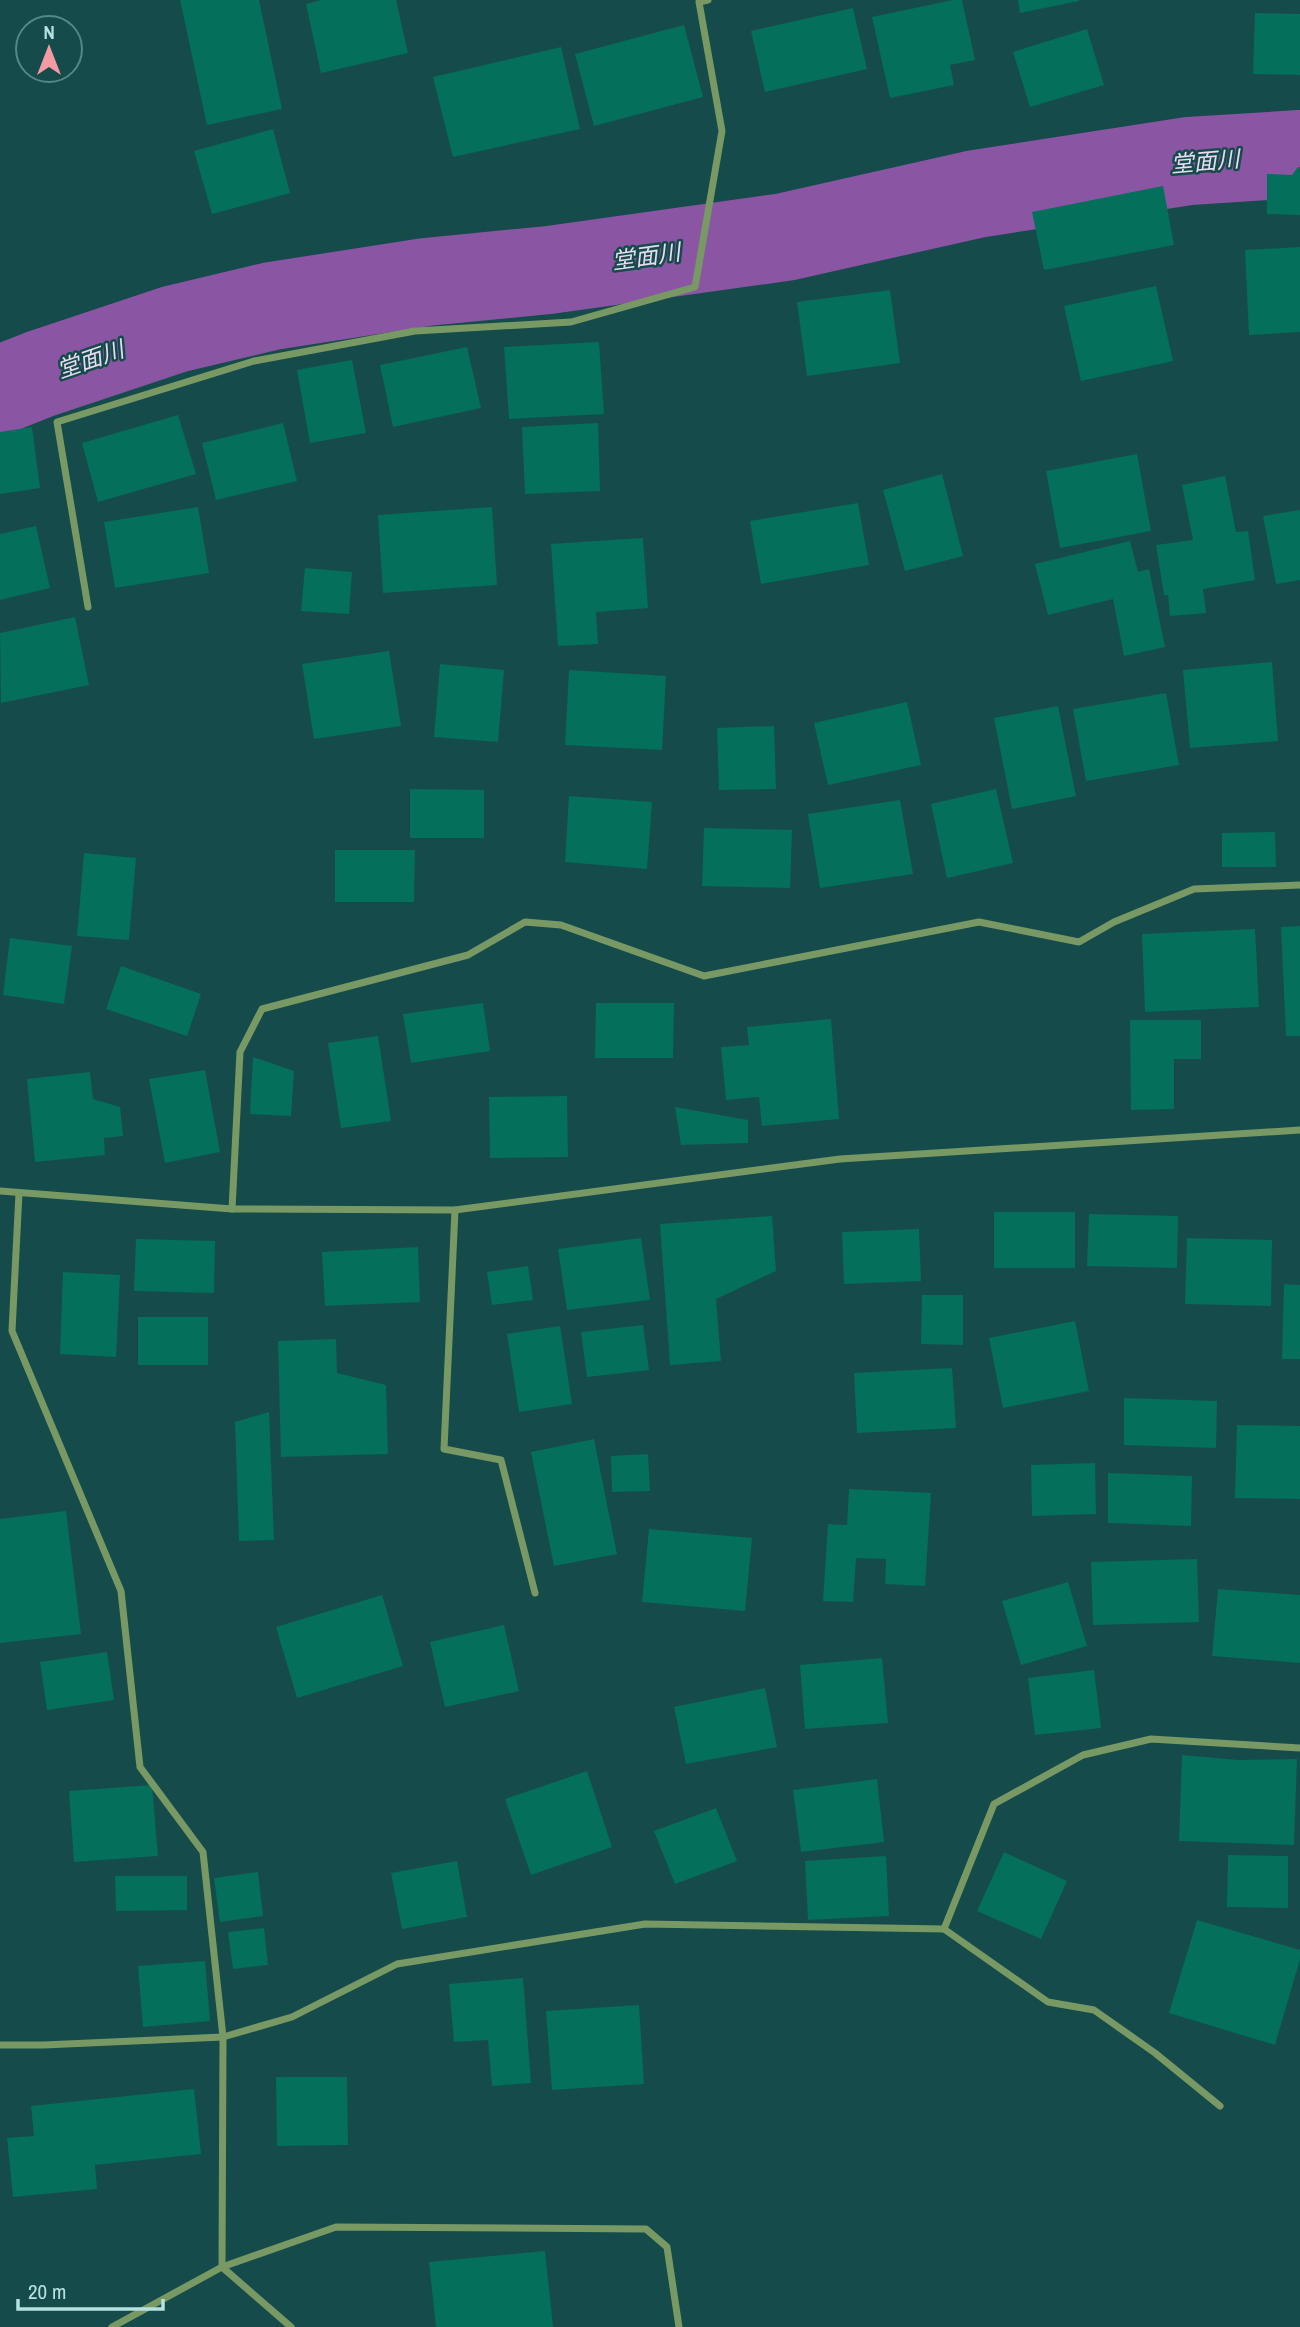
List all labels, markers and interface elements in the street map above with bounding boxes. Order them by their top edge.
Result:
north arrow [14,14,84,84]
text: N [43,19,55,45]
water label: 堂面川 [1169,142,1244,179]
water label: 堂面川 [610,235,685,276]
water label: 堂面川 [52,332,131,385]
scale bar [18,2268,163,2312]
text: 20 m [28,2277,66,2306]

